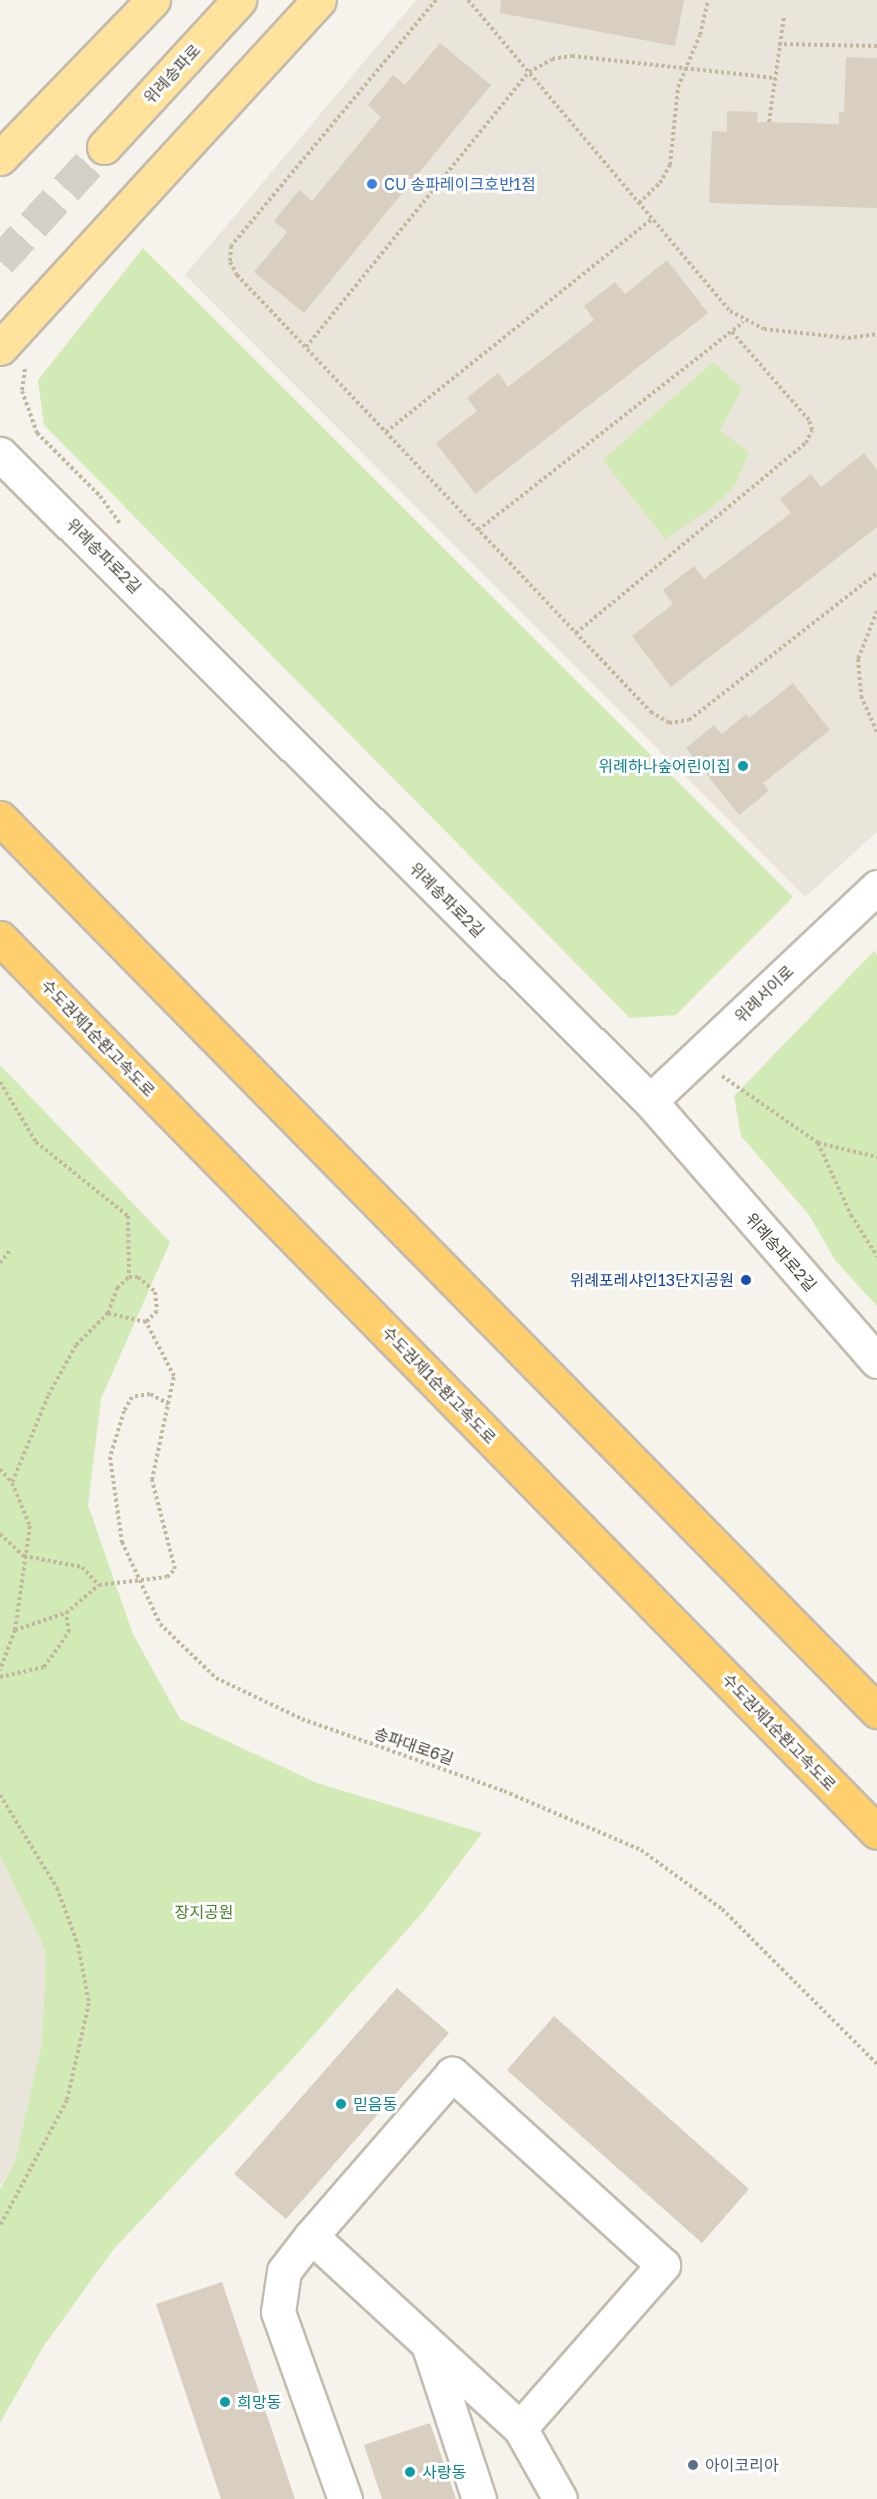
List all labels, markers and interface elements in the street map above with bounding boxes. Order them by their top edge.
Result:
street label: 위례송파로 [140,41,204,107]
place label: CU 송파레이크호반1점 [384,174,536,194]
marker: CU 송파레이크호반1점 [365,177,379,191]
street label: 위례송파로2길 [63,515,145,597]
place label: 위례하나숲어린이집 [599,756,731,776]
marker: 위례하나숲어린이집 [736,759,750,773]
street label: 위례송파로2길 [406,859,488,941]
street label: 위례서이로 [731,962,797,1026]
street label: 수도권제1순환고속도로 [37,976,159,1100]
street label: 위례송파로2길 [742,1209,820,1295]
place label: 위례포레샤인13단지공원 [570,1270,734,1290]
marker: 위례포레샤인13단지공원 [739,1273,753,1287]
street label: 수도권제1순환고속도로 [378,1323,500,1447]
street label: 수도권제1순환고속도로 [718,1670,840,1794]
street label: 송파대로6길 [372,1723,456,1769]
park label: 장지공원 [175,1902,233,1922]
place label: 믿음동 [353,2094,397,2114]
marker: 믿음동 [334,2097,348,2111]
place label: 희망동 [237,2392,281,2412]
marker: 희망동 [218,2395,232,2409]
place label: 아이코리아 [705,2455,779,2475]
marker: 아이코리아 [686,2458,700,2472]
place label: 사랑동 [422,2462,466,2482]
marker: 사랑동 [403,2465,417,2479]

